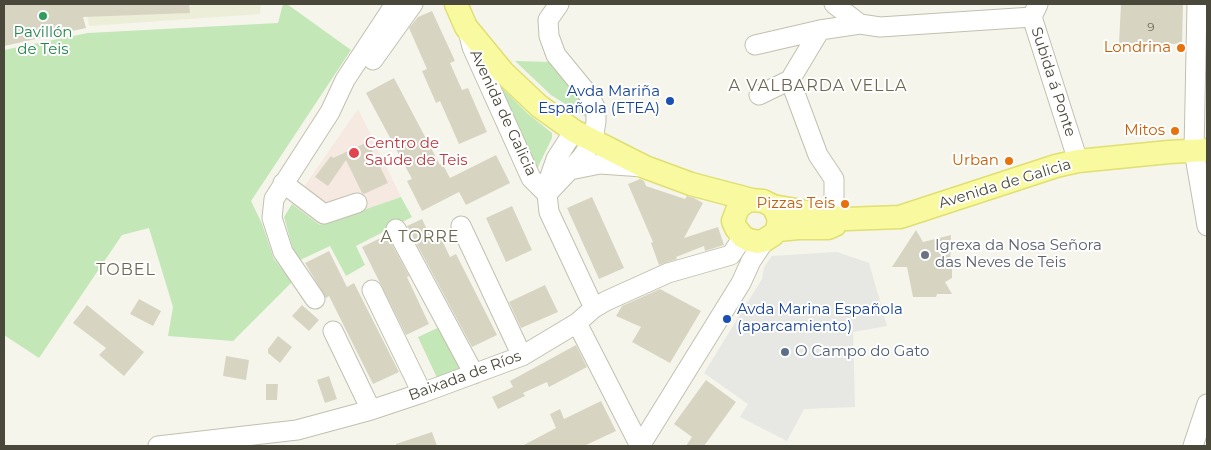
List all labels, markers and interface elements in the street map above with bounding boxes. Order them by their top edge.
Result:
marker: Pavillón de Teis [37,10,49,22]
house number: 9 [1147,20,1155,34]
place label: Pavillón de Teis [13,24,73,59]
street label: Subida á Ponte [1027,25,1079,139]
place label: Londrina [1104,39,1171,57]
marker: Londrina [1175,42,1187,54]
street label: Avenida de Galicia [466,47,540,179]
district label: A VALBARDA VELLA [727,76,909,96]
place label: Avda Mariña Española (ETEA) [538,83,660,118]
marker: Avda Mariña Española (ETEA) [664,95,676,107]
place label: Mitos [1124,122,1165,140]
marker: Mitos [1169,125,1181,137]
place label: Centro de Saúde de Teis [365,135,468,170]
marker: Centro de Saúde de Teis [347,146,361,160]
place label: Urban [952,152,999,170]
street label: Avenida de Galicia [937,155,1073,213]
marker: Urban [1003,155,1015,167]
place label: Pizzas Teis [757,195,835,213]
marker: Pizzas Teis [839,198,851,210]
district label: A TORRE [380,227,460,247]
place label: Igrexa da Nosa Señora das Neves de Teis [935,237,1102,272]
marker: Igrexa da Nosa Señora das Neves de Teis [919,249,931,261]
district label: TOBEL [96,260,156,280]
place label: Avda Marina Española (aparcamiento) [737,301,903,336]
marker: Avda Marina Española (aparcamiento) [721,313,733,325]
place label: O Campo do Gato [795,343,929,361]
marker: O Campo do Gato [779,346,791,358]
street label: Baixada de Ríos [406,347,524,405]

